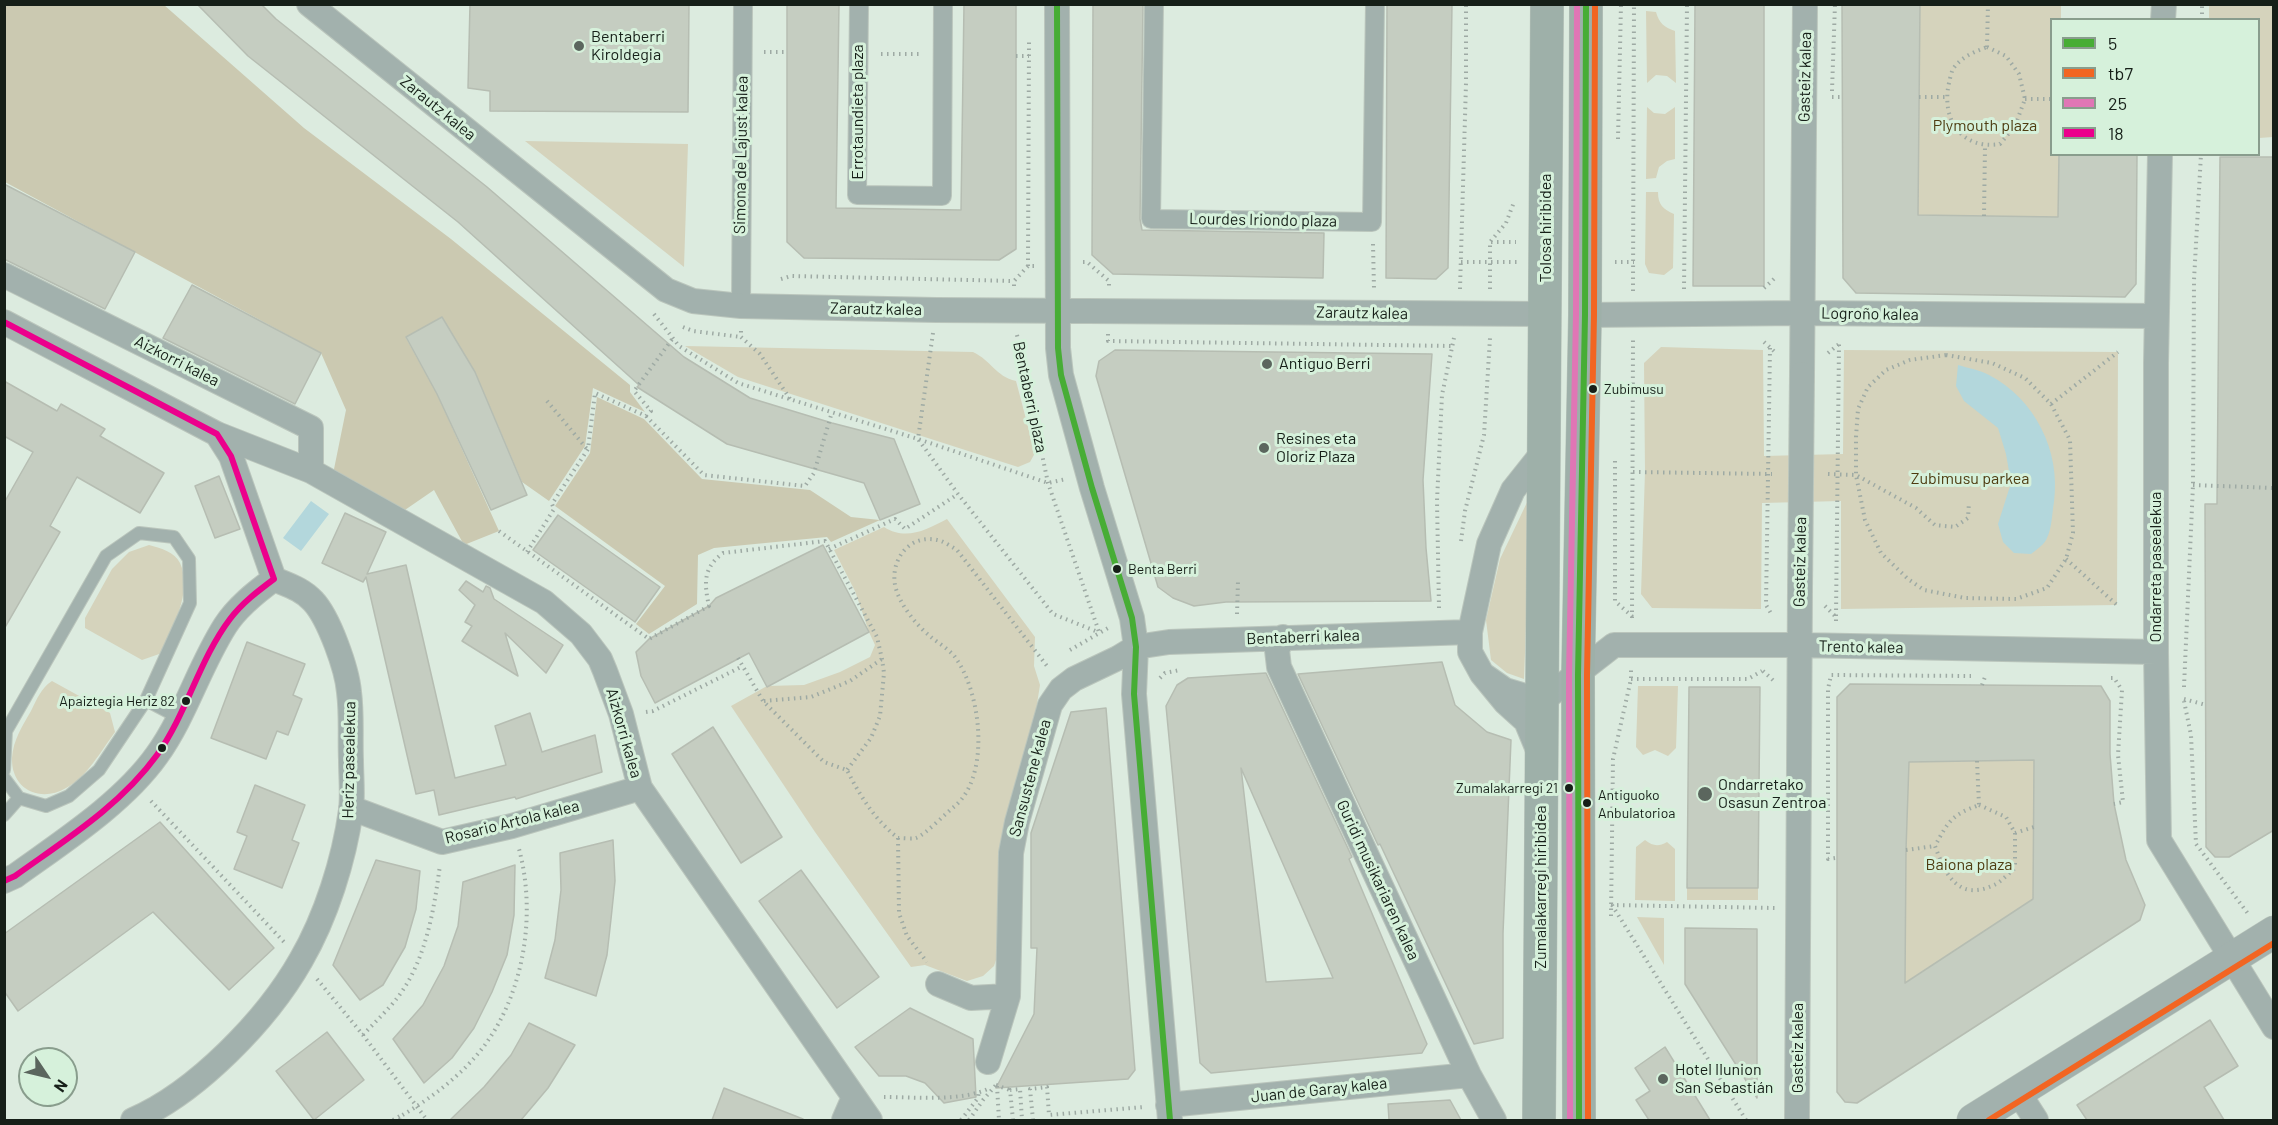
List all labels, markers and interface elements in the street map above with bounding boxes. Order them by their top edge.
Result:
legend [2050,18,2260,156]
place label: Bentaberri Kiroldegia [591,27,665,65]
street label: Gasteiz kalea [1795,32,1815,122]
text: 5 [2108,32,2117,54]
marker: Bentaberri Kiroldegia [572,39,586,53]
street label: Errotaundieta plaza [848,44,868,180]
text: tb7 [2108,62,2133,84]
street label: Zarautz kalea [396,72,480,144]
street label: Simona de Lajust kalea [730,76,752,234]
text: 25 [2108,92,2127,114]
park label: Plymouth plaza [1933,116,2037,136]
text: 18 [2108,122,2124,144]
street label: Tolosa hiribidea [1536,174,1556,282]
street label: Lourdes Iriondo plaza [1189,209,1337,231]
street label: Zarautz kalea [830,299,922,319]
street label: Zarautz kalea [1316,303,1408,323]
street label: Logroño kalea [1821,304,1919,324]
street label: Aizkorri kalea [131,331,223,391]
street label: Bentaberri plaza [1009,340,1051,454]
place label: Antiguo Berri [1279,354,1371,374]
marker: Antiguo Berri [1260,357,1274,371]
place label: Zubimusu [1604,381,1664,397]
marker: Zubimusu [1587,383,1599,395]
place label: Resines eta Oloriz Plaza [1276,429,1356,467]
marker: Resines eta Oloriz Plaza [1257,441,1271,455]
park label: Zubimusu parkea [1911,469,2029,489]
street label: Ondarreta pasealekua [2146,492,2166,642]
street label: Gasteiz kalea [1790,517,1810,607]
place label: Benta Berri [1128,561,1197,577]
marker: Benta Berri [1111,563,1123,575]
street label: Bentaberri kalea [1246,625,1360,649]
street label: Trento kalea [1818,637,1904,657]
street label: Aizkorri kalea [602,686,646,780]
place label: Apaiztegia Heriz 82 [59,693,175,709]
marker: Apaiztegia Heriz 82 [180,695,192,707]
street label: Heriz pasealekua [338,701,360,819]
street label: Sansustene kalea [1005,717,1055,839]
unlabelled marker [156,742,168,754]
place label: Ondarretako Osasun Zentroa [1718,775,1826,813]
place label: Zumalakarregi 21 [1456,780,1558,796]
marker: Zumalakarregi 21 [1563,782,1575,794]
marker: Ondarretako Osasun Zentroa [1696,785,1714,803]
place label: Antiguoko Anbulatorioa [1598,787,1675,820]
street label: Rosario Artola kalea [443,796,581,848]
street label: Guridi musikariaren kalea [1332,797,1424,963]
marker: Antiguoko Anbulatorioa [1581,797,1593,809]
street label: Zumalakarregi hiribidea [1531,805,1551,969]
park label: Baiona plaza [1926,855,2012,875]
street label: Gasteiz kalea [1788,1003,1808,1093]
north arrow [18,1047,78,1107]
place label: Hotel Ilunion San Sebastián [1675,1060,1773,1098]
marker: Hotel Ilunion San Sebastián [1656,1072,1670,1086]
street label: Juan de Garay kalea [1250,1073,1388,1107]
text: N [51,1077,72,1096]

